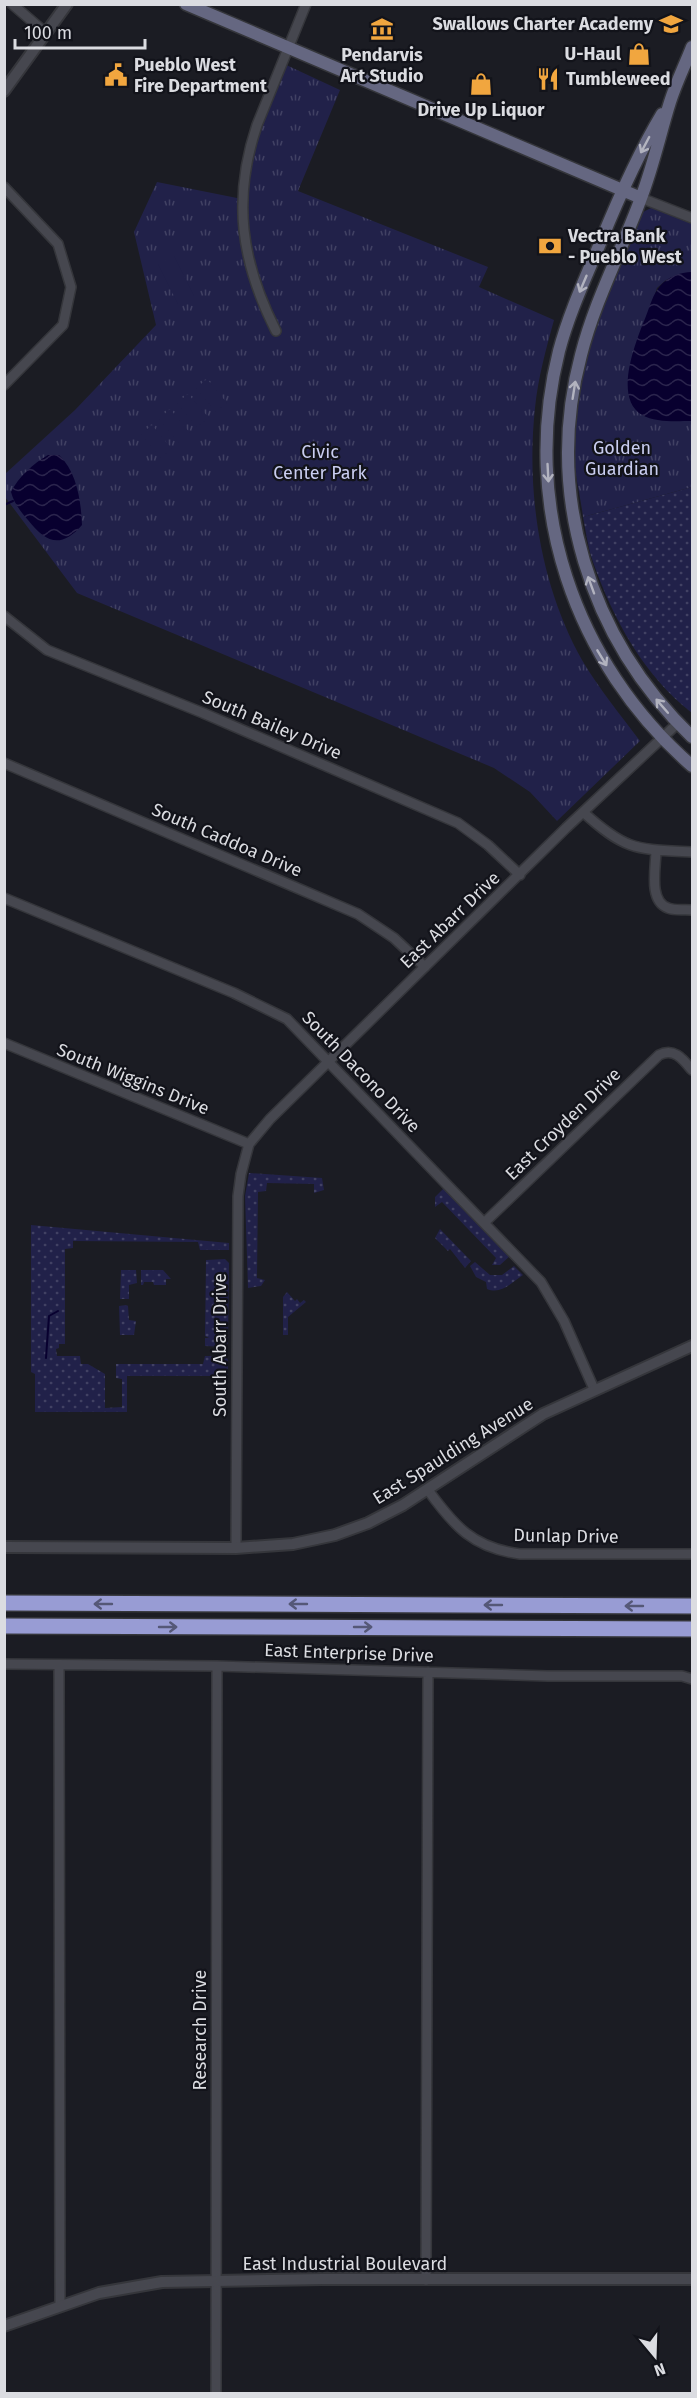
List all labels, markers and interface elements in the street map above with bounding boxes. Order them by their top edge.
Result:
school or university icon: Swallows Charter Academy [658,11,684,37]
scale bar [15,12,146,50]
place label: Swallows Charter Academy [432,13,654,35]
museum icon: Pendarvis Art Studio [369,16,395,42]
text: 100 m [24,22,72,44]
shop icon: U-Haul [626,41,652,67]
place label: U-Haul [564,43,622,65]
place label: Pendarvis Art Studio [340,44,423,87]
place label: Pueblo West Fire Department [134,54,268,97]
public building icon: Pueblo West Fire Department [103,62,129,88]
restaurant icon: Tumbleweed [535,66,561,92]
place label: Tumbleweed [566,68,671,90]
shop icon: Drive Up Liquor [468,71,494,97]
place label: Drive Up Liquor [417,99,545,121]
one-way arrow [639,135,650,153]
place label: Vectra Bank - Pueblo West [567,225,683,268]
bank icon: Vectra Bank - Pueblo West [537,233,563,259]
one-way arrow [577,274,588,292]
one-way arrow [568,380,579,400]
park label: Golden Guardian [585,437,659,480]
park label: Civic Center Park [273,441,367,484]
one-way arrow [542,463,553,483]
one-way arrow [585,576,596,595]
one-way arrow [597,650,609,667]
street label: South Bailey Drive [199,686,345,764]
one-way arrow [655,699,669,714]
street label: South Caddoa Drive [149,798,305,882]
street label: East Abarr Drive [396,867,504,973]
street label: South Dacono Drive [297,1007,425,1137]
street label: South Wiggins Drive [54,1038,212,1120]
street label: East Croyden Drive [501,1063,625,1185]
street label: South Abarr Drive [209,1273,231,1417]
street label: East Spaulding Avenue [369,1393,537,1509]
street label: Dunlap Drive [513,1524,619,1548]
one-way arrow [93,1598,113,1610]
one-way arrow [288,1598,308,1610]
one-way arrow [483,1599,503,1611]
one-way arrow [625,1600,645,1612]
one-way arrow [157,1621,177,1633]
one-way arrow [352,1621,372,1633]
street label: East Enterprise Drive [264,1639,434,1667]
street label: Research Drive [189,1970,211,2090]
street label: East Industrial Boulevard [243,2253,447,2275]
north arrow [625,2326,685,2386]
text: N [652,2359,668,2380]

